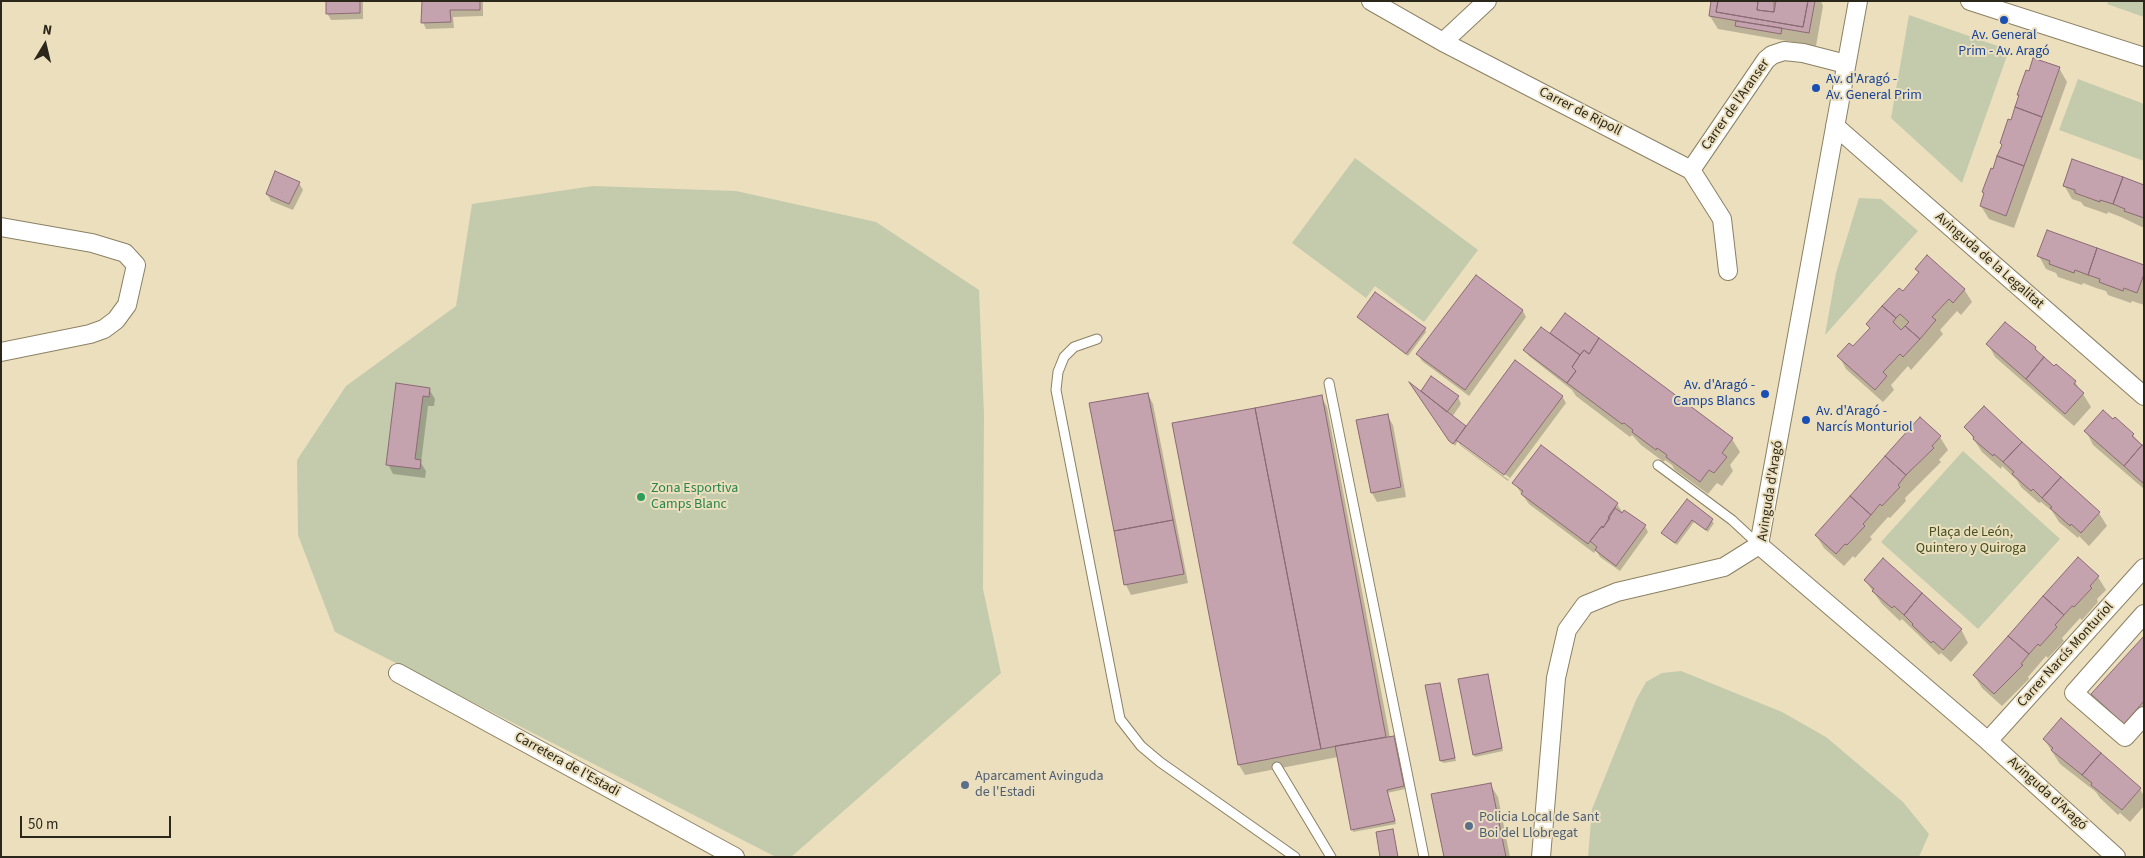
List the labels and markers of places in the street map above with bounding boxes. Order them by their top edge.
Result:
marker: Av. General Prim - Av. Aragó [1998,14,2010,26]
place label: Av. General Prim - Av. Aragó [1958,28,2050,60]
place label: Av. d'Aragó - Av. General Prim [1826,72,1922,104]
marker: Av. d'Aragó - Av. General Prim [1810,82,1822,94]
place label: Av. d'Aragó - Camps Blancs [1673,378,1755,411]
marker: Av. d'Aragó - Camps Blancs [1759,388,1771,400]
place label: Av. d'Aragó - Narcís Monturiol [1816,404,1913,437]
marker: Av. d'Aragó - Narcís Monturiol [1800,414,1812,426]
place label: Zona Esportiva Camps Blanc [651,481,738,514]
marker: Zona Esportiva Camps Blanc [635,491,647,503]
place label: Aparcament Avinguda de l'Estadi [975,769,1104,802]
marker: Aparcament Avinguda de l'Estadi [959,779,971,791]
place label: Policia Local de Sant Boi del Llobregat [1479,810,1599,842]
marker: Policia Local de Sant Boi del Llobregat [1463,820,1475,832]

